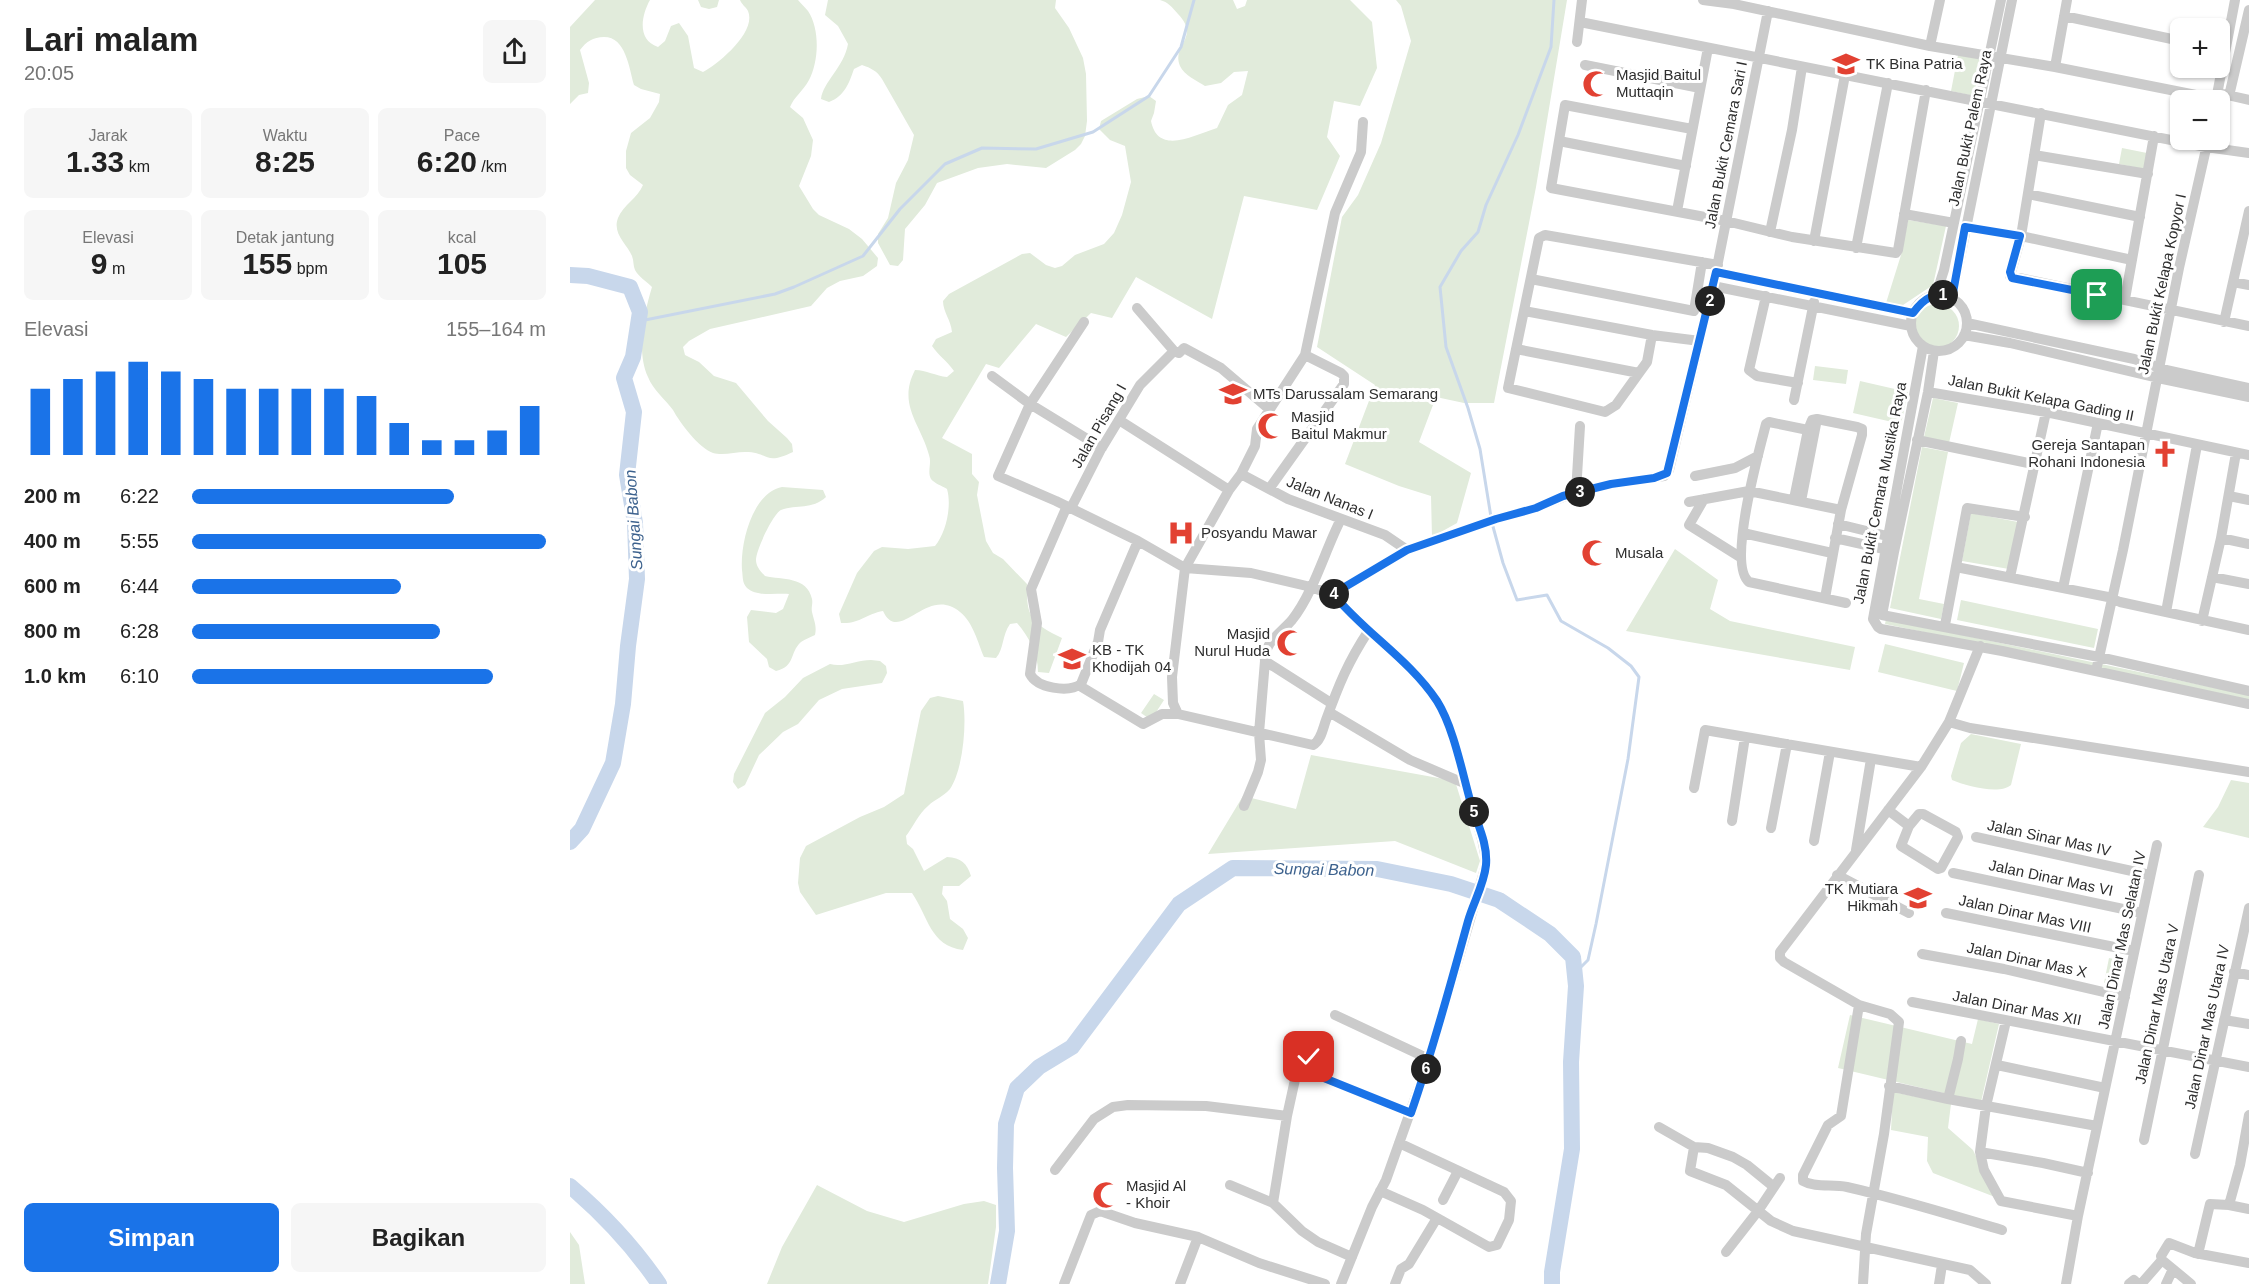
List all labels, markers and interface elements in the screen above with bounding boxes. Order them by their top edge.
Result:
map controls [2170,18,2230,150]
button: + [2170,18,2230,78]
button: share [483,20,546,83]
text: Lari malam [24,21,198,58]
street label: Jalan Bukit Palem Raya [1945,48,1995,208]
school or university icon: TK Bina Patria [1831,49,1861,79]
place label: TK Bina Patria [1866,55,1963,72]
street label: Jalan Bukit Cemara Sari I [1701,60,1750,230]
text: 20:05 [24,62,74,84]
place label: Masjid Baitul Muttaqin [1616,66,1701,100]
mosque icon: Masjid Baitul Muttaqin [1581,69,1611,99]
button: − [2170,90,2230,150]
text: Jarak [88,127,128,144]
text: Waktu [263,127,307,144]
text: Pace [444,127,480,144]
text: 1.33 [66,145,124,178]
text: 8:25 [255,145,315,178]
text: 6:20 [417,145,477,178]
text: km [124,158,150,175]
text: /km [477,158,507,175]
street label: Jalan Bukit Kelapa Kopyor I [2134,192,2189,376]
text: Elevasi [82,229,134,246]
text: Detak jantung [236,229,334,246]
text: kcal [448,229,476,246]
text: 9 [91,247,107,280]
text: 155 [242,247,292,280]
text: 105 [437,247,487,280]
text: m [107,260,125,277]
text: bpm [292,260,328,277]
pin [2071,269,2122,320]
icon: arrive [2080,278,2113,311]
pin: 1 [1928,280,1958,310]
pin: 2 [1695,286,1725,316]
text: 1 [1939,286,1947,303]
text: 2 [1706,292,1714,309]
text: Elevasi [24,318,88,340]
text: 155–164 m [446,318,546,340]
street label: Jalan Bukit Kelapa Gading II [1947,371,2136,424]
school or university icon: MTs Darussalam Semarang [1218,379,1248,409]
street label: Jalan Bukit Cemara Mustika Raya [1850,380,1910,605]
street label: Jalan Pisang I [1068,381,1129,471]
place label: MTs Darussalam Semarang [1253,385,1438,402]
place label: Masjid Baitul Makmur [1291,408,1387,442]
mosque icon: Masjid Baitul Makmur [1256,411,1286,441]
place label: Gereja Santapan Rohani Indonesia [2028,436,2146,470]
church icon: Gereja Santapan Rohani Indonesia [2150,439,2180,469]
water label: Sungai Babon [622,469,645,571]
street label: Jalan Nanas I [1284,472,1376,523]
pin: 3 [1565,477,1595,507]
text: 3 [1576,483,1584,500]
text: 200 m [24,485,81,507]
text: 6:22 [120,485,159,507]
hospital icon: Posyandu Mawar [1166,518,1196,548]
place label: Posyandu Mawar [1201,524,1317,541]
text: 400 m [24,530,81,552]
text: 5:55 [120,530,159,552]
mosque icon: Musala [1580,538,1610,568]
place label: Musala [1615,544,1664,561]
text: 600 m [24,575,81,597]
text: 6:44 [120,575,159,597]
pin: 4 [1319,579,1349,609]
text: 4 [1330,585,1338,602]
text: 800 m [24,620,81,642]
text: 6:28 [120,620,159,642]
place label: Masjid Nurul Huda [1194,625,1271,659]
mosque icon: Masjid Nurul Huda [1275,628,1305,658]
place label: KB - TK Khodijah 04 [1092,641,1171,675]
school or university icon: KB - TK Khodijah 04 [1057,644,1087,674]
text: 1.0 km [24,665,86,687]
text: 6:10 [120,665,159,687]
pin: 5 [1459,797,1489,827]
text: 5 [1470,803,1478,820]
street label: Jalan Sinar Mas IV [1986,816,2112,859]
street label: Jalan Dinar Mas Selatan IV [2094,849,2149,1031]
street label: Jalan Dinar Mas VI [1987,856,2115,899]
water label: Sungai Babon [1274,860,1374,879]
place label: TK Mutiara Hikmah [1825,880,1899,914]
school or university icon: TK Mutiara Hikmah [1903,883,1933,913]
street label: Jalan Dinar Mas VIII [1957,891,2093,936]
street label: Jalan Dinar Mas Utara V [2131,922,2182,1086]
street label: Jalan Dinar Mas X [1965,938,2089,981]
street label: Jalan Dinar Mas Utara IV [2181,943,2232,1111]
street label: Jalan Dinar Mas XII [1951,987,2083,1028]
pin [1283,1031,1334,1082]
icon: check [1292,1040,1325,1073]
pin: 6 [1411,1054,1441,1084]
text: 6 [1422,1060,1430,1077]
place label: Masjid Al - Khoir [1126,1177,1186,1211]
mosque icon: Masjid Al - Khoir [1091,1180,1121,1210]
button: Simpan [24,1203,279,1272]
button: Bagikan [291,1203,546,1272]

